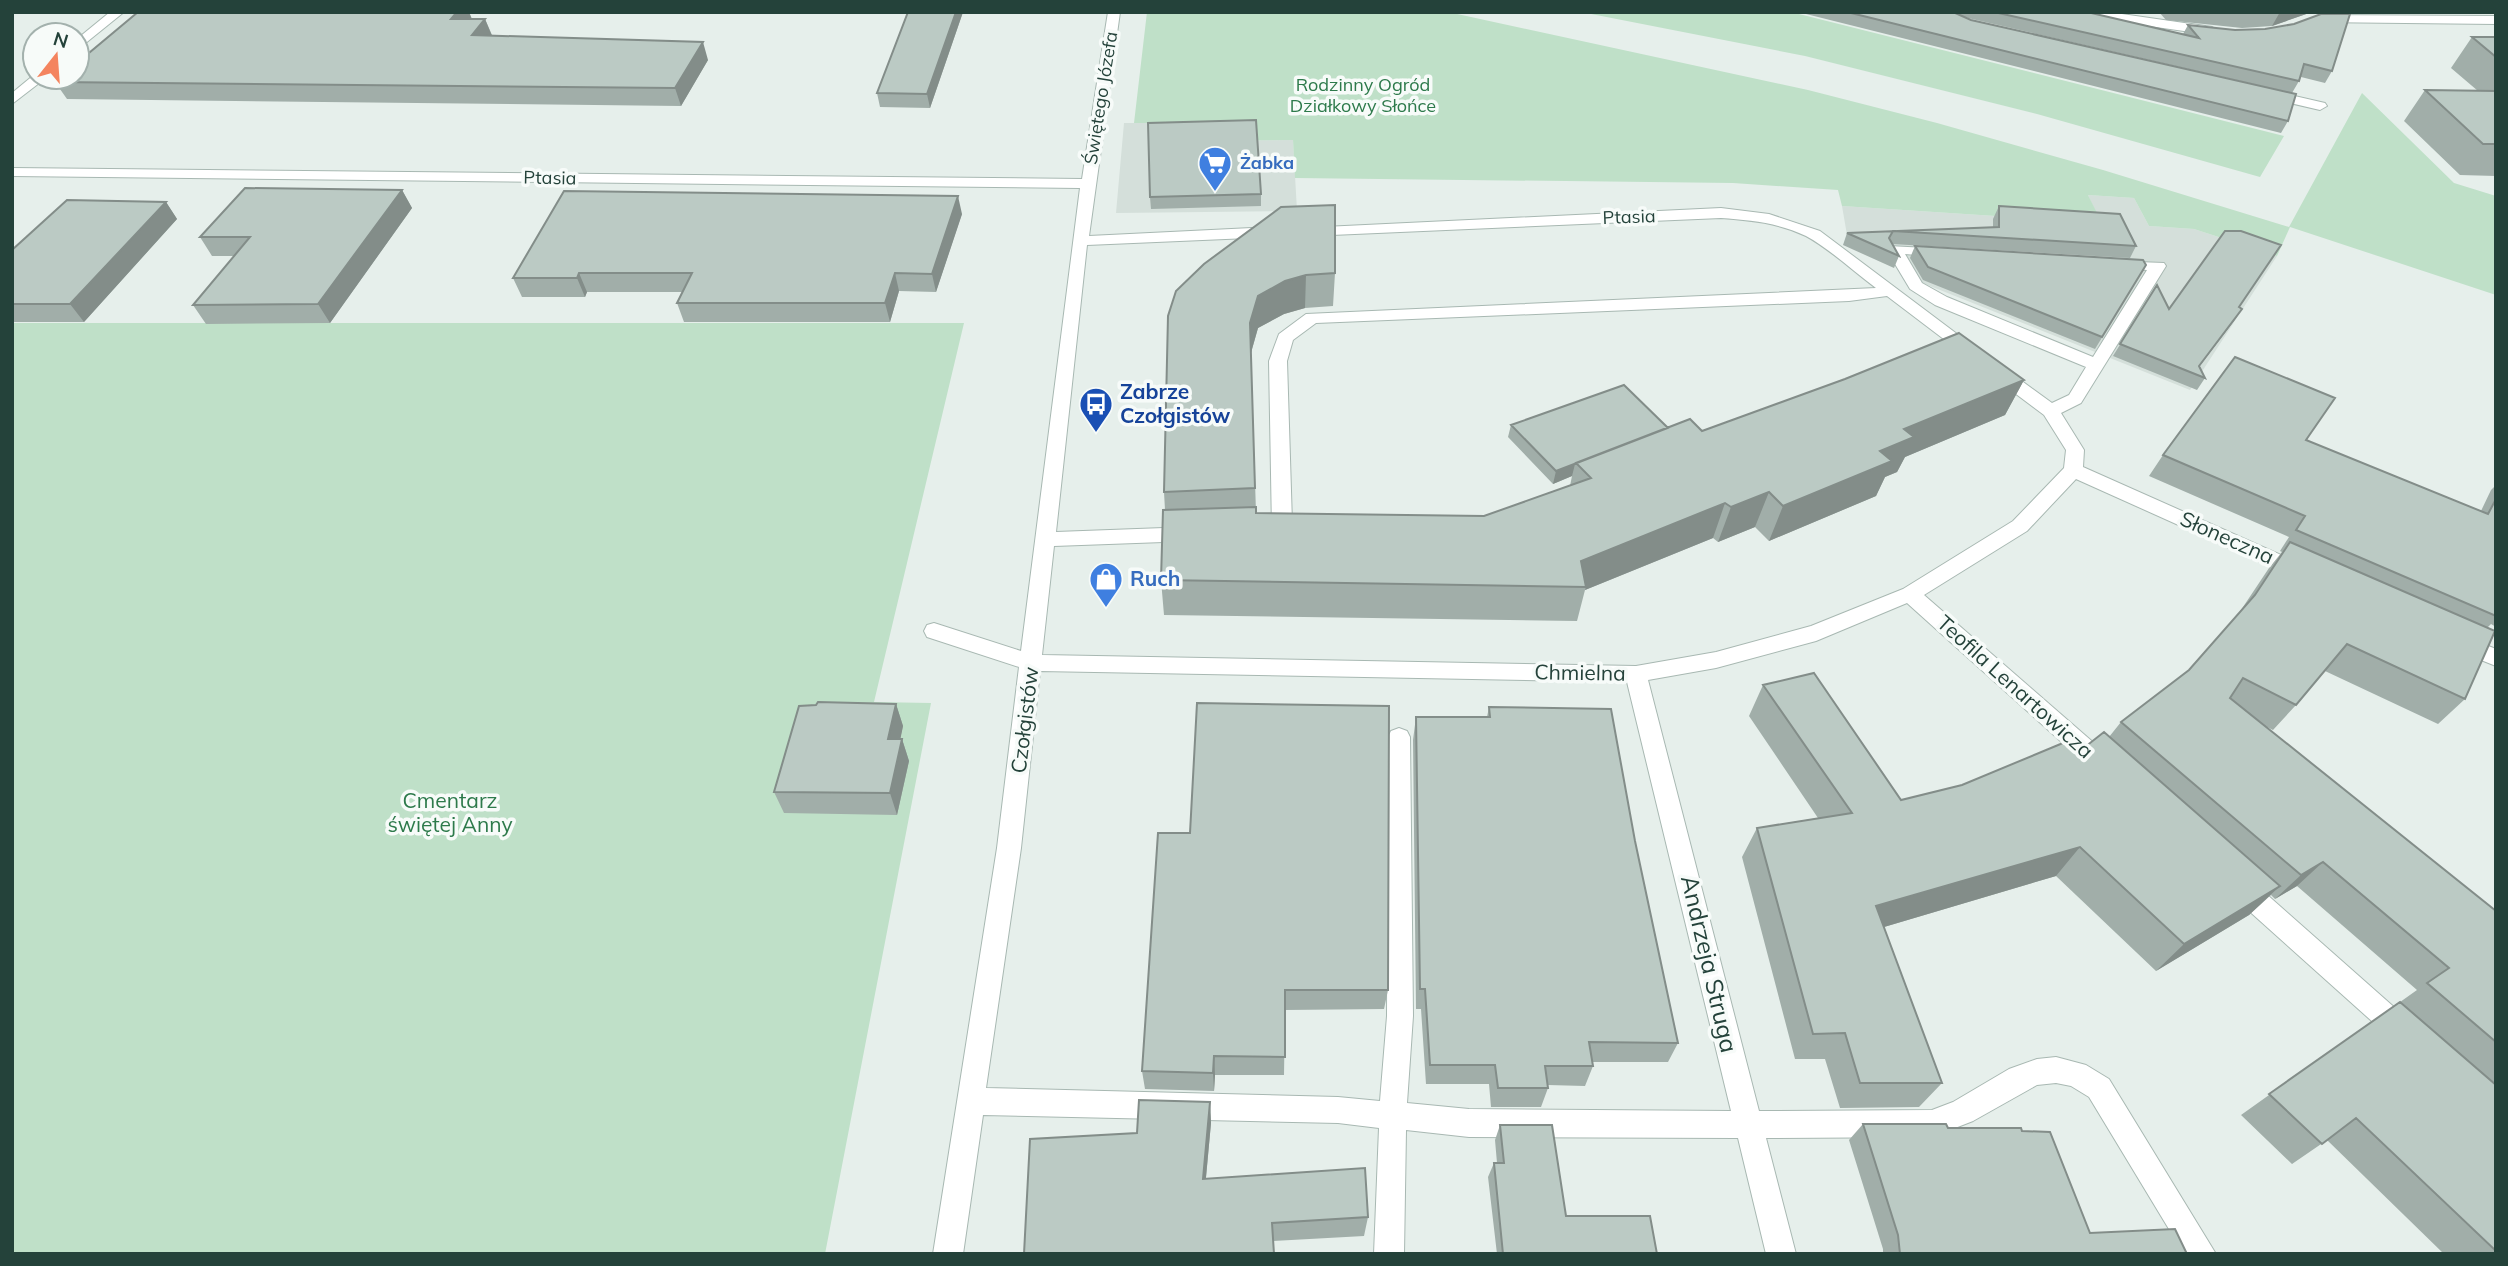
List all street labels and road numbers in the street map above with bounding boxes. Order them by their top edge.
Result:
street label: Świętego Józefa [1079,30,1122,166]
street label: Ptasia [523,166,577,189]
street label: Ptasia [1602,204,1656,229]
street label: Słoneczna [2176,505,2278,569]
street label: Teofila Lenartowicza [1932,609,2099,763]
street label: Chmielna [1534,658,1626,686]
street label: Czołgistów [1005,665,1043,775]
street label: Andrzeja Struga [1675,872,1745,1055]

